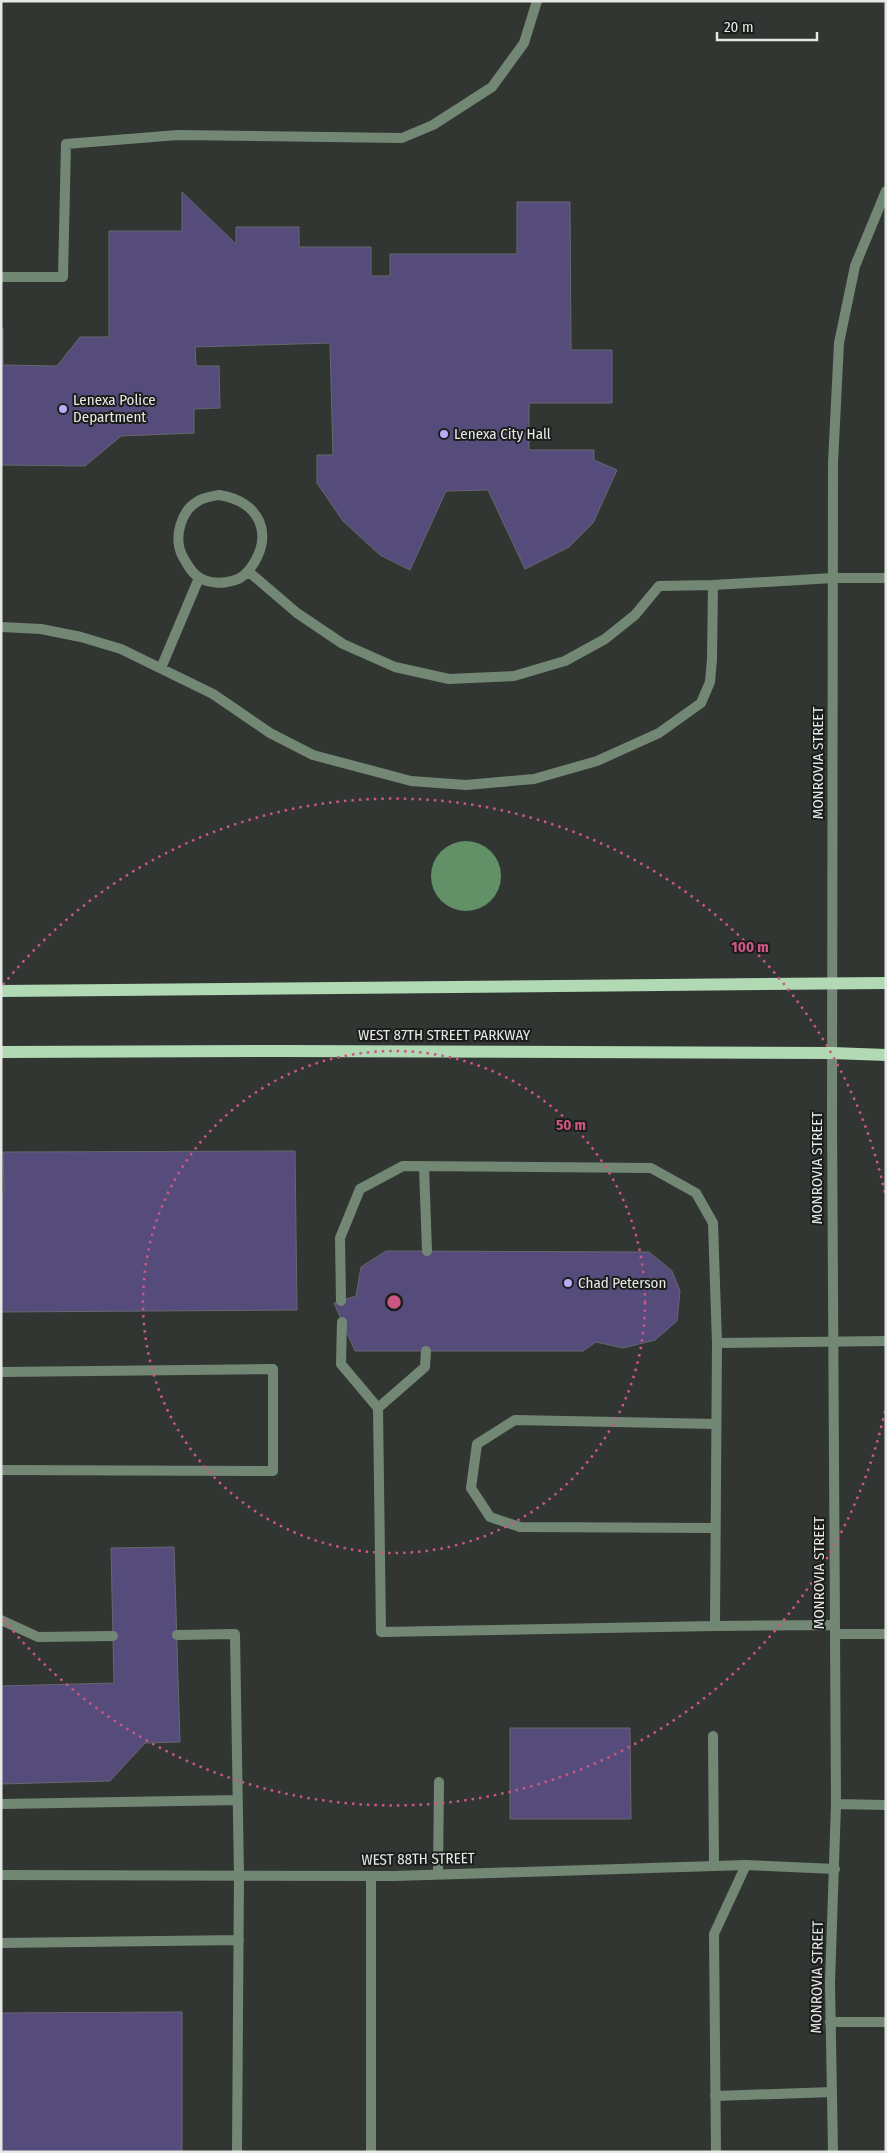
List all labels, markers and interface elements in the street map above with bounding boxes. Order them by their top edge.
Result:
scale bar [717,10,817,42]
text: 20 m [724,18,754,36]
place label: Lenexa Police Department [73,391,156,426]
marker: Lenexa Police Department [57,403,69,415]
place label: Lenexa City Hall [454,425,551,443]
marker: Lenexa City Hall [438,428,450,440]
street label: MONROVIA STREET [809,707,827,819]
text: 100 m [731,938,769,956]
street label: WEST 87TH STREET PARKWAY [358,1026,531,1044]
street label: MONROVIA STREET [808,1112,826,1224]
text: 50 m [556,1116,586,1134]
place label: Chad Peterson [578,1274,666,1292]
marker: Chad Peterson [562,1277,574,1289]
centre of rings [385,1293,403,1311]
street label: MONROVIA STREET [810,1517,828,1629]
street label: WEST 88TH STREET [361,1849,475,1869]
street label: MONROVIA STREET [807,1920,827,2033]

